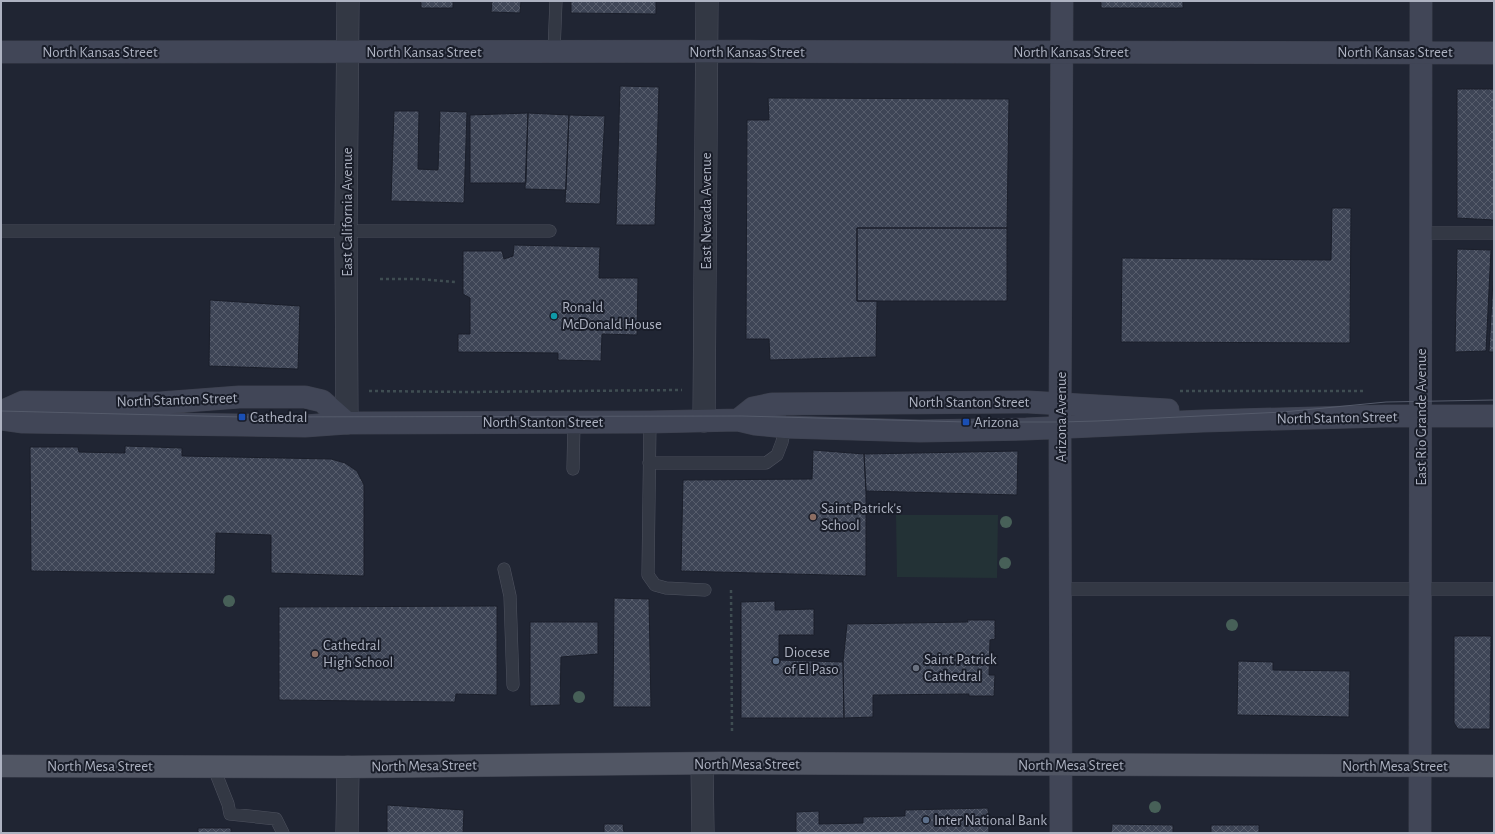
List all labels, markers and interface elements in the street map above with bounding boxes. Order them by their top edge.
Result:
street label: North Kansas Street [42,45,158,60]
street label: North Kansas Street [366,45,482,60]
street label: North Kansas Street [689,45,805,60]
street label: North Kansas Street [1013,45,1129,60]
street label: North Kansas Street [1337,45,1453,60]
street label: East California Avenue [340,147,355,277]
street label: East Nevada Avenue [699,152,714,270]
place label: Ronald McDonald House [562,300,662,332]
marker: Ronald McDonald House [549,311,559,321]
street label: East Rio Grande Avenue [1414,348,1429,486]
street label: Arizona Avenue [1054,371,1069,463]
street label: North Stanton Street [116,390,238,410]
street label: North Stanton Street [909,395,1030,410]
street label: North Stanton Street [1276,409,1398,427]
place label: Cathedral [250,410,307,425]
marker: Cathedral [237,412,247,422]
street label: North Stanton Street [483,415,604,430]
place label: Arizona [974,415,1019,430]
marker: Arizona [961,417,971,427]
place label: Saint Patrick's School [821,501,902,533]
marker: Saint Patrick's School [808,512,818,522]
place label: Cathedral High School [323,638,393,670]
place label: Diocese of El Paso [784,645,839,677]
marker: Cathedral High School [310,649,320,659]
place label: Saint Patrick Cathedral [924,652,997,684]
marker: Diocese of El Paso [771,656,781,666]
marker: Saint Patrick Cathedral [911,663,921,673]
street label: North Mesa Street [694,757,800,772]
street label: North Mesa Street [371,758,477,774]
street label: North Mesa Street [1018,758,1124,773]
street label: North Mesa Street [47,759,153,774]
street label: North Mesa Street [1342,759,1448,774]
place label: Inter National Bank [934,813,1047,828]
marker: Inter National Bank [921,815,931,825]

